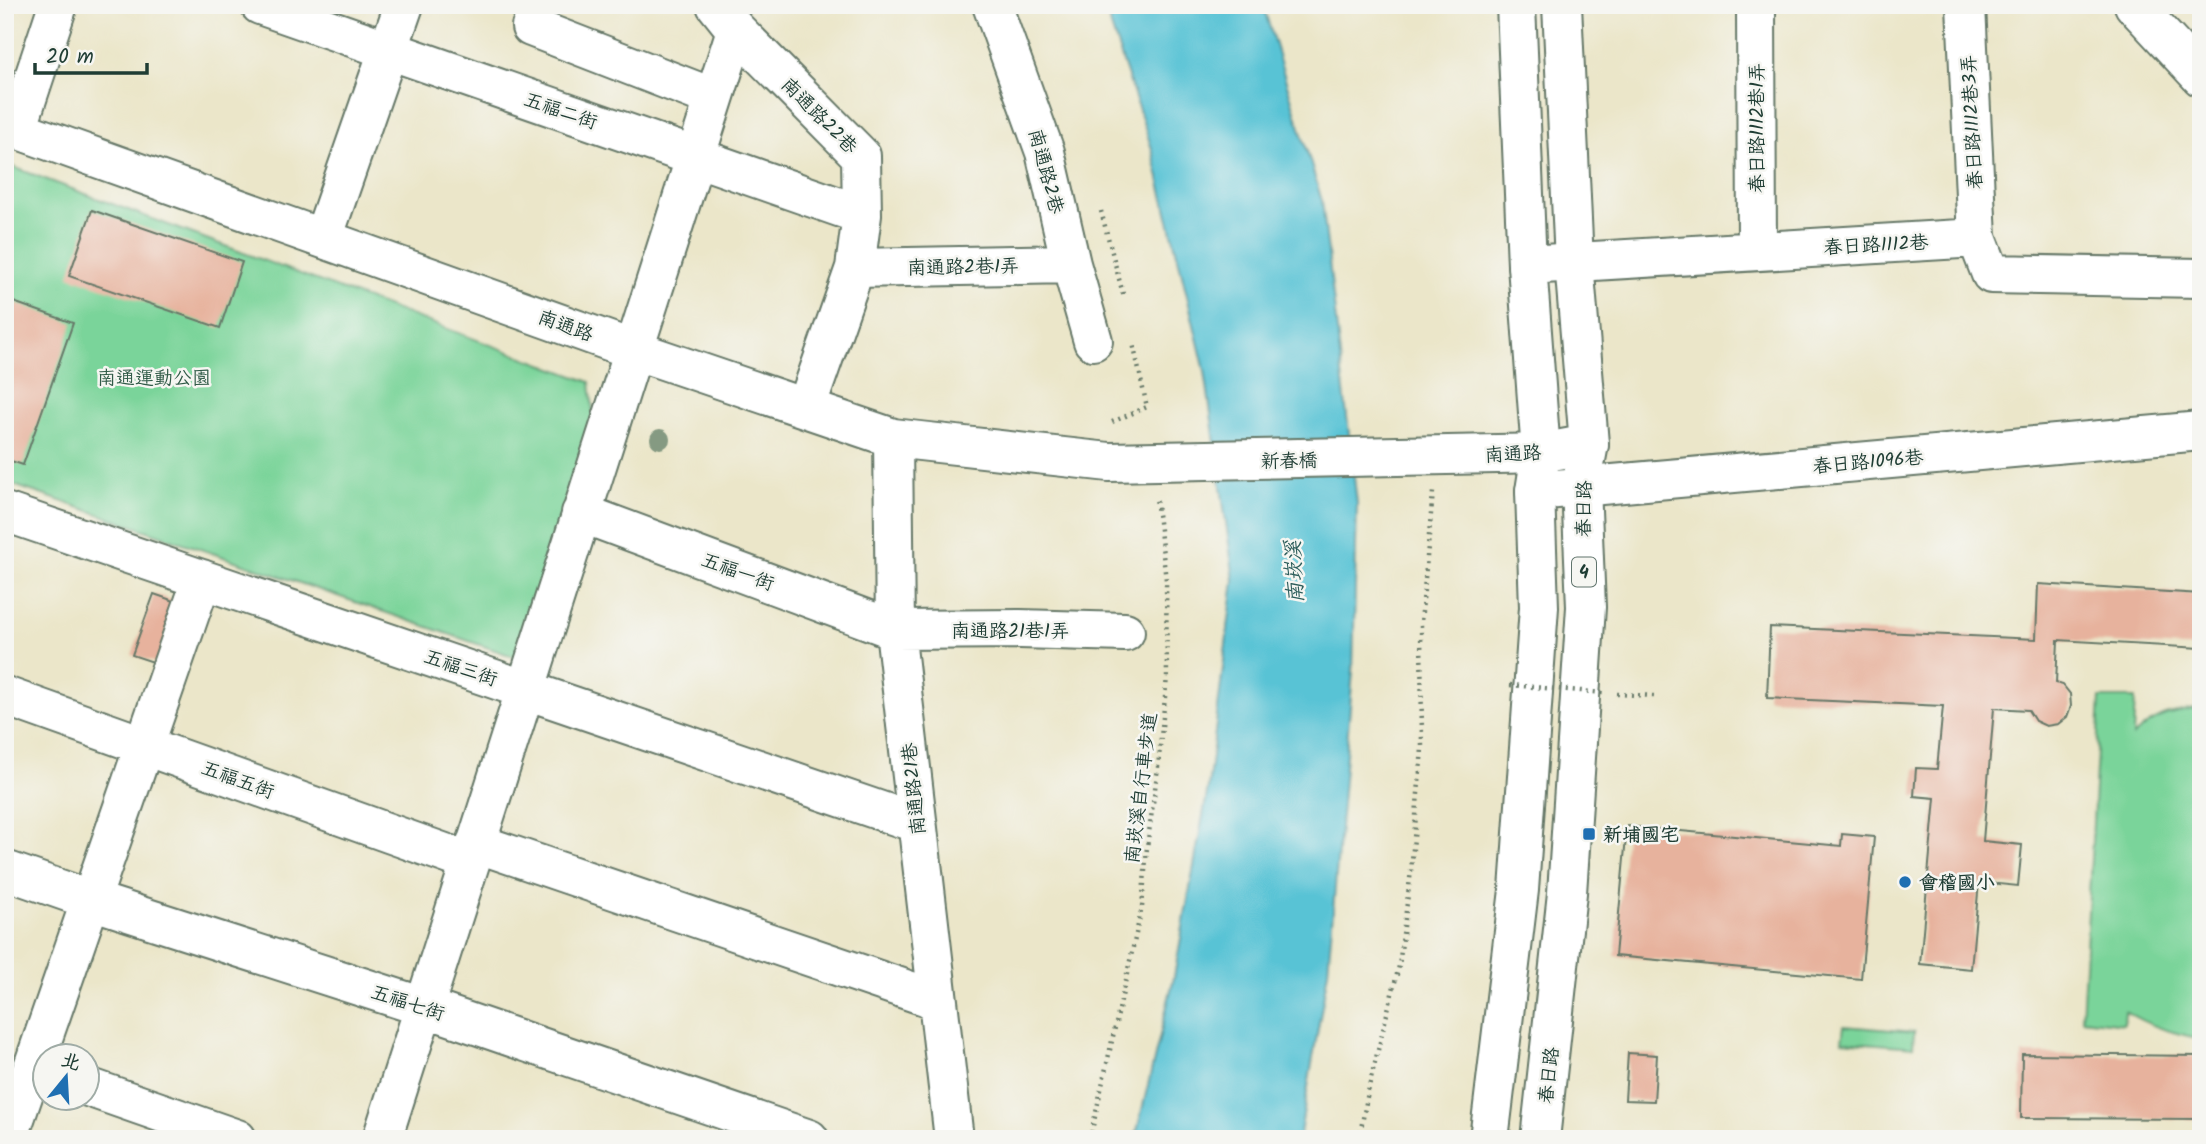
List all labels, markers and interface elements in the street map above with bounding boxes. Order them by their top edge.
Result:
scale bar [35,32,147,76]
text: 20 m [46,41,94,74]
street label: 春日路1112巷3弄 [1954,54,1992,190]
street label: 春日路1112巷1弄 [1743,63,1773,193]
street label: 南通路22巷 [773,71,864,162]
street label: 五福二街 [520,85,601,138]
street label: 南通路2巷 [1019,126,1071,217]
street label: 春日路1112巷 [1823,228,1929,264]
street label: 南通路2巷1弄 [907,252,1019,284]
street label: 南通路 [533,303,597,351]
park label: 南通運動公園 [97,364,211,394]
street label: 南通路 [1484,439,1542,471]
street label: 春日路1096巷 [1811,443,1925,483]
street label: 新春橋 [1260,447,1318,477]
street label: 春日路 [1570,480,1600,538]
water label: 南崁溪 [1277,539,1314,604]
street label: 五福一街 [696,546,778,600]
road number: 4 [1572,558,1596,586]
street label: 南通路21巷1弄 [951,617,1069,647]
street label: 五福三街 [420,642,501,695]
street label: 南崁溪自行車步道 [1118,711,1166,866]
street label: 南通路21巷 [895,741,935,837]
street label: 五福五街 [196,754,278,808]
place label: 新埔國宅 [1603,821,1679,851]
marker: 新埔國宅 [1581,826,1597,842]
place label: 會稽國小 [1919,869,1995,899]
marker: 會稽國小 [1897,874,1913,890]
street label: 五福七街 [367,978,448,1030]
north arrow [32,1042,102,1112]
street label: 春日路 [1532,1045,1568,1105]
text: 北 [57,1046,84,1080]

